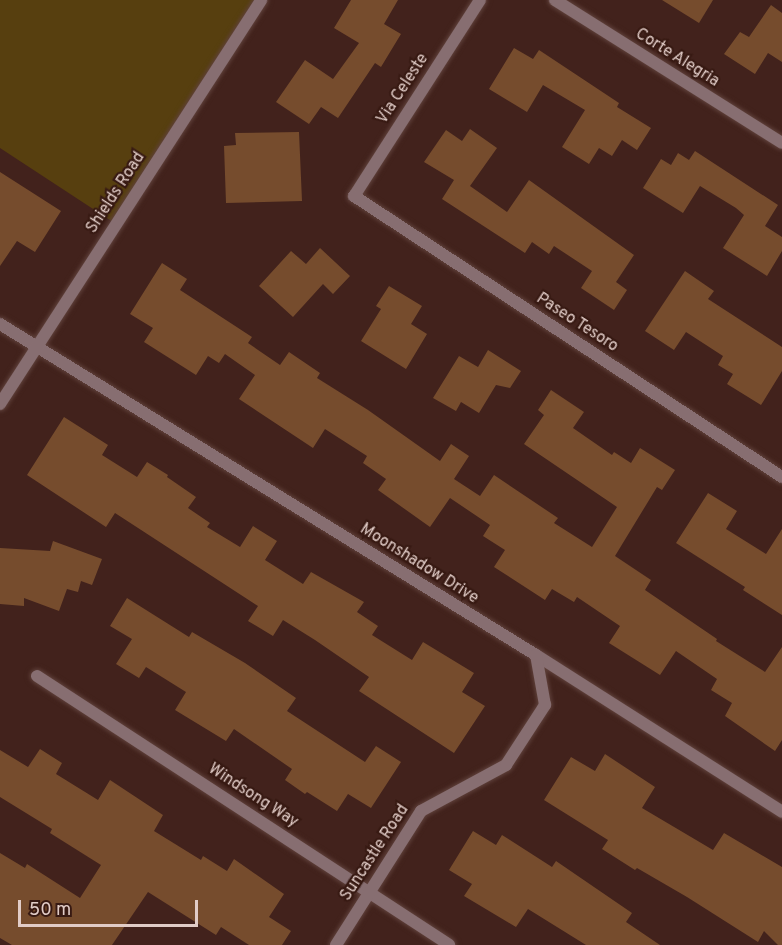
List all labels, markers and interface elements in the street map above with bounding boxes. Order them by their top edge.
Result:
street label: Corte Alegria [631,25,723,91]
street label: Via Celeste [373,50,433,128]
street label: Shields Road [83,149,149,237]
street label: Paseo Tesoro [532,289,622,357]
street label: Moonshadow Drive [356,520,482,608]
street label: Windsong Way [204,760,302,832]
street label: Suncastle Road [337,801,413,905]
scale bar [21,888,201,926]
text: 50 m [29,899,71,922]

